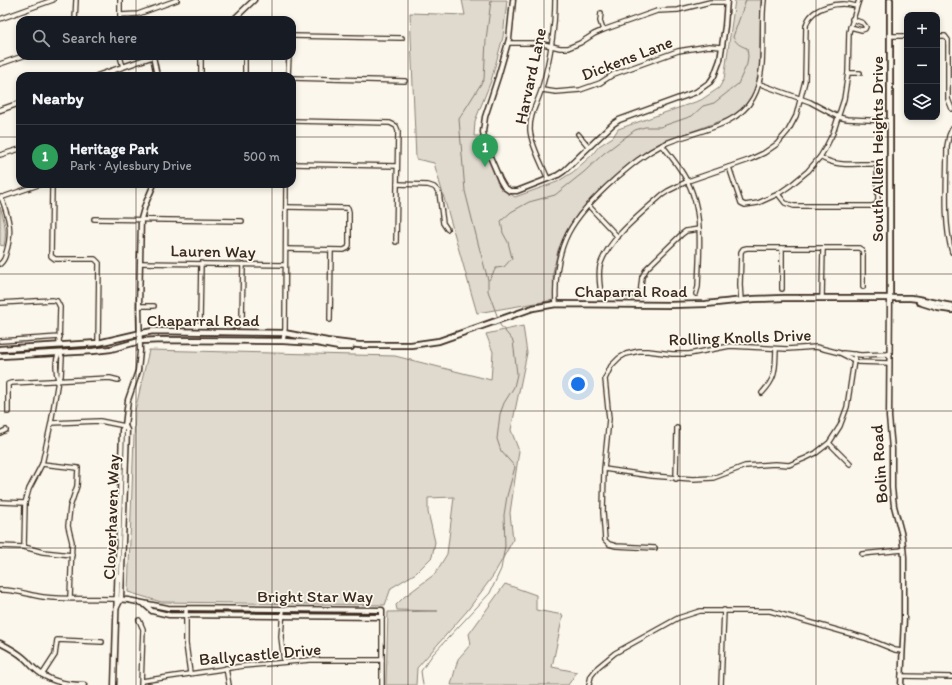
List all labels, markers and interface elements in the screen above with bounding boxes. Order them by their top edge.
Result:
map controls [904,12,940,120]
button: + [904,12,940,48]
search box [16,16,296,60]
street label: Harvard Lane [510,26,550,126]
icon: search [30,27,52,49]
text: Search here [62,29,137,47]
street label: Dickens Lane [579,31,675,85]
button: − [904,48,940,84]
street label: South Allen Heights Drive [867,56,887,242]
button: layers [904,84,940,120]
text: Nearby [32,88,84,108]
pin: 1 [472,134,498,167]
text: Heritage Park [70,140,159,158]
text: 1 [42,149,48,164]
text: 500 m [243,149,280,164]
text: Park · Aylesbury Drive [70,158,192,173]
street label: Lauren Way [170,240,256,262]
street label: Chaparral Road [574,281,688,301]
street label: Chaparral Road [146,310,260,330]
street label: Rolling Knolls Drive [668,325,812,349]
your location [568,374,588,394]
street label: Bolin Road [866,423,892,504]
street label: Cloverhaven Way [99,454,123,580]
street label: Bright Star Way [257,586,373,606]
street label: Ballycastle Drive [198,639,322,669]

